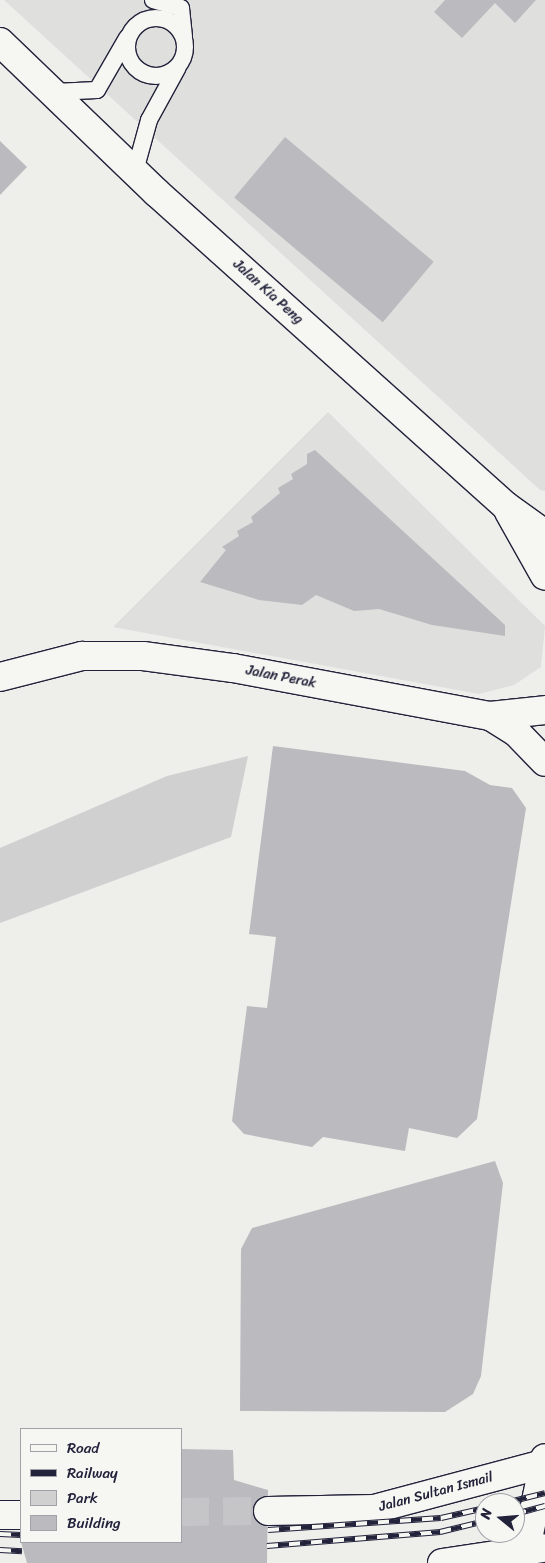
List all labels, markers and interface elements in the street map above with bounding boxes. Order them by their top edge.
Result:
street label: Jalan Kia Peng [229,256,307,328]
street label: Jalan Perak [244,662,318,692]
legend [20,1428,182,1543]
text: Road [67,1435,99,1461]
text: Railway [67,1460,118,1486]
street label: Jalan Sultan Ismail [377,1469,495,1515]
text: Park [67,1485,98,1511]
north arrow [475,1493,525,1543]
text: N [473,1505,500,1522]
text: Building [67,1510,121,1536]

